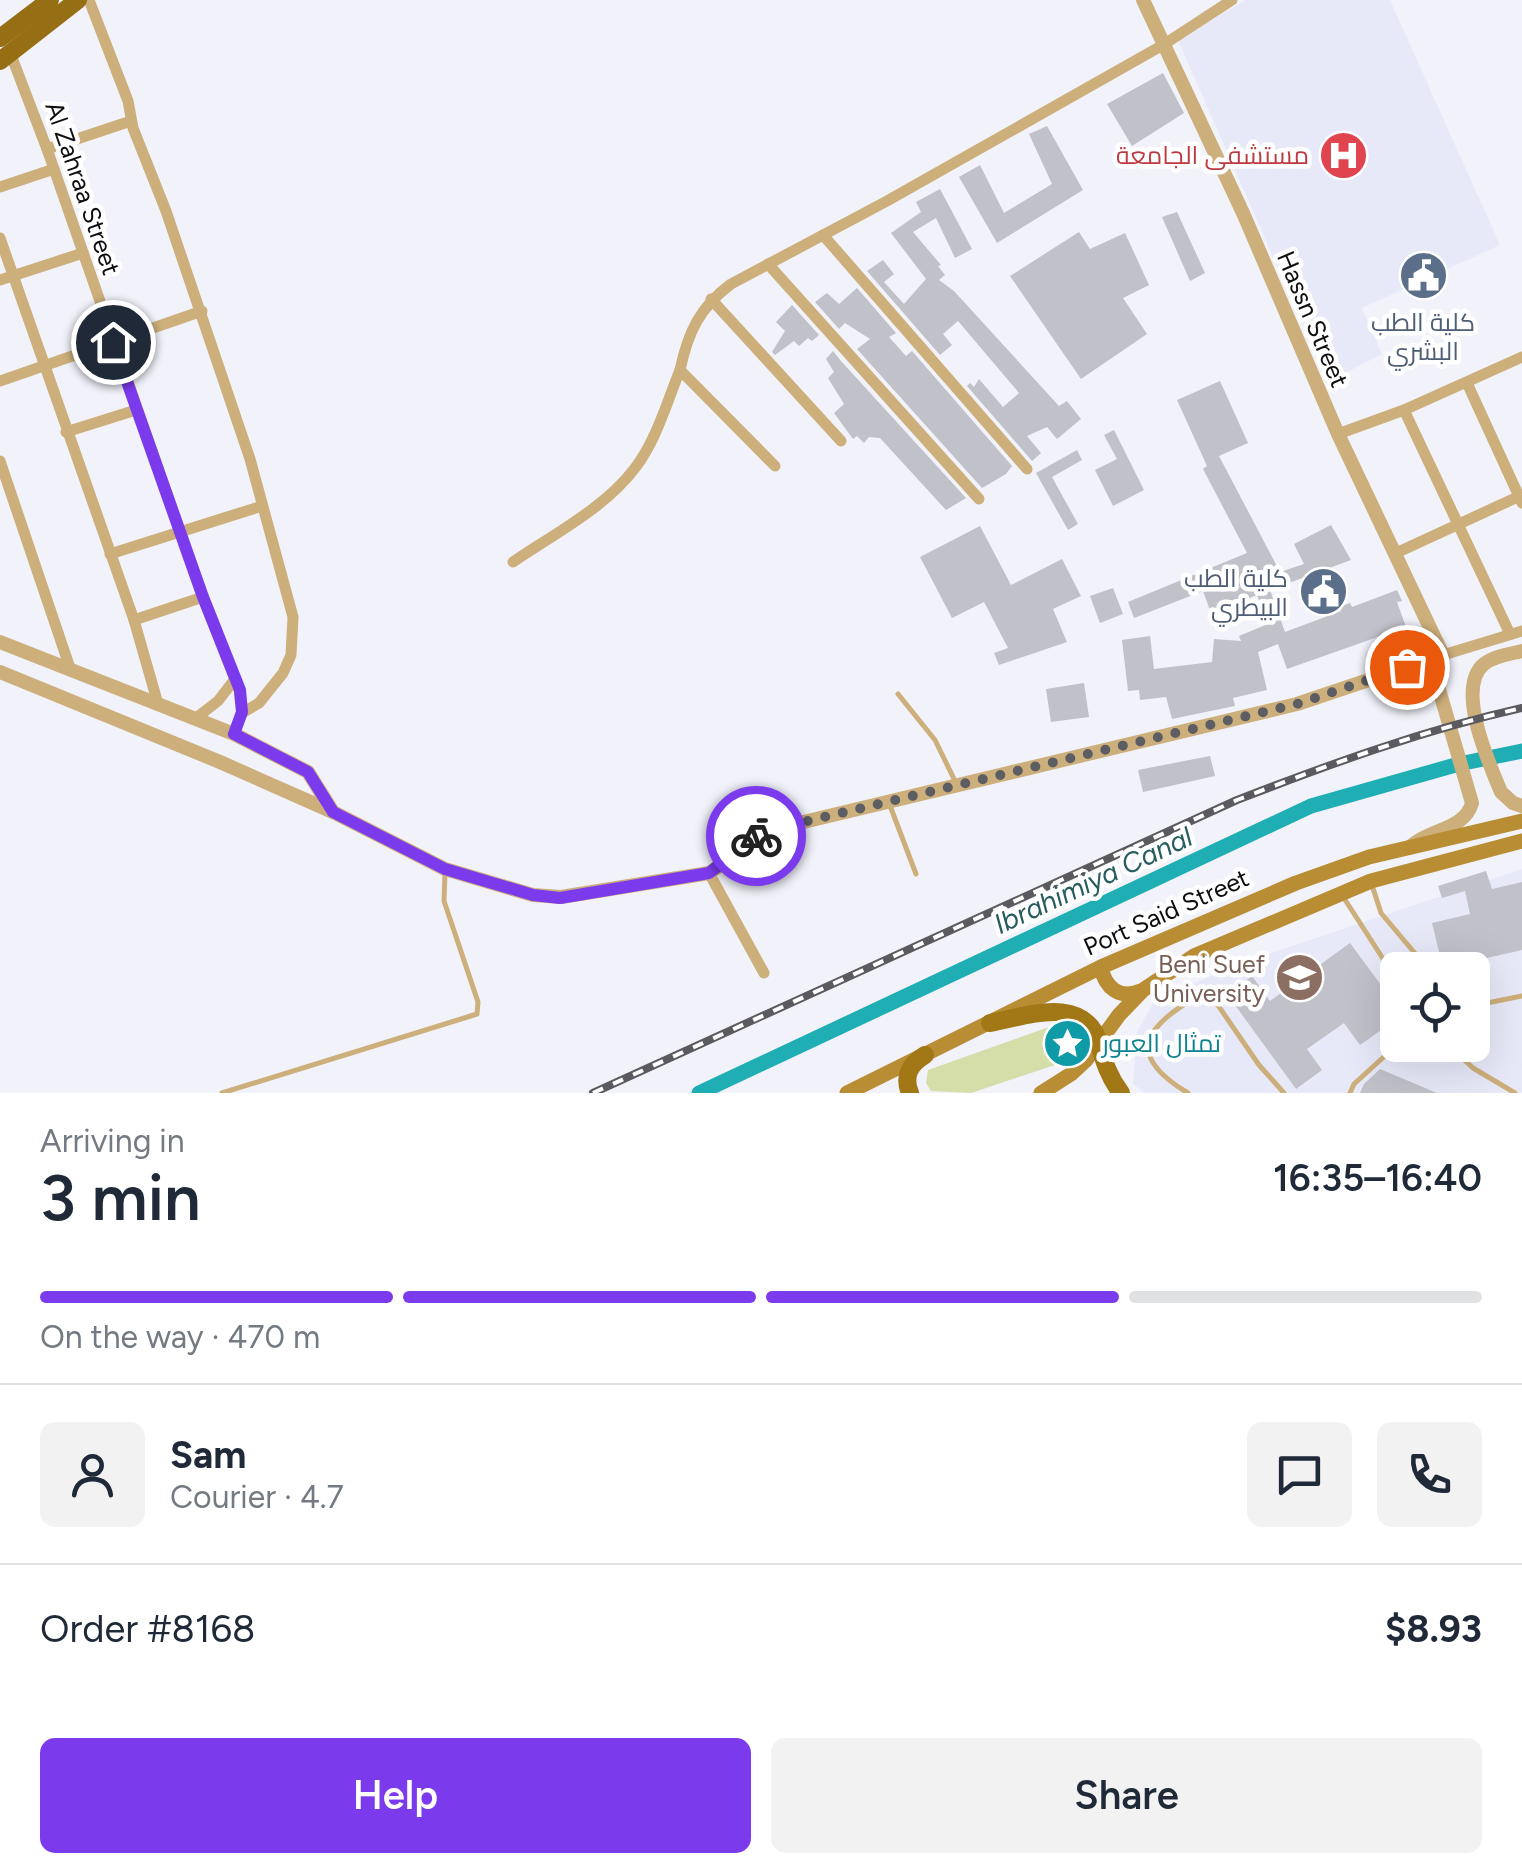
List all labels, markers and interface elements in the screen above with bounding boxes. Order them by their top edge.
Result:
street label: Al Zahraa Street [39,97,127,279]
hospital icon: مستشفى الجامعة [1318,129,1370,181]
place label: مستشفى الجامعة [1116,140,1309,170]
street label: Hassn Street [1271,246,1355,392]
public building icon: كلية الطب البشري [1397,250,1449,302]
pin [71,300,156,385]
place label: كلية الطب البشري [1371,307,1475,371]
icon: home [86,315,141,370]
place label: كلية الطب البيطري [1184,563,1288,627]
public building icon: كلية الطب البيطري [1297,566,1349,618]
pin [1365,625,1450,710]
icon: bag [1380,640,1435,695]
courier [706,786,806,886]
icon: bike [729,809,784,864]
water label: Ibrahimiya Canal [988,819,1198,941]
street label: Port Said Street [1079,862,1253,962]
place label: Beni Suef University [1153,949,1266,1008]
school or university icon: Beni Suef University [1274,952,1326,1004]
map controls [1380,952,1490,1062]
button: locate [1380,952,1490,1062]
place icon: تمثال العبور [1041,1017,1093,1069]
place label: تمثال العبور [1100,1028,1221,1058]
text: Arriving in [40,1122,185,1160]
text: 16:35–16:40 [1273,1155,1482,1201]
text: 3 min [40,1158,201,1236]
text: On the way · 470 m [40,1318,320,1356]
button: person [40,1422,145,1527]
button: chat [1247,1422,1352,1527]
button: phone [1377,1422,1482,1527]
text: Sam [170,1432,246,1478]
text: Courier · 4.7 [170,1478,344,1516]
text: Order #8168 [40,1606,255,1652]
text: $8.93 [1385,1606,1482,1652]
button: Help [40,1738,751,1853]
button: Share [771,1738,1482,1853]

